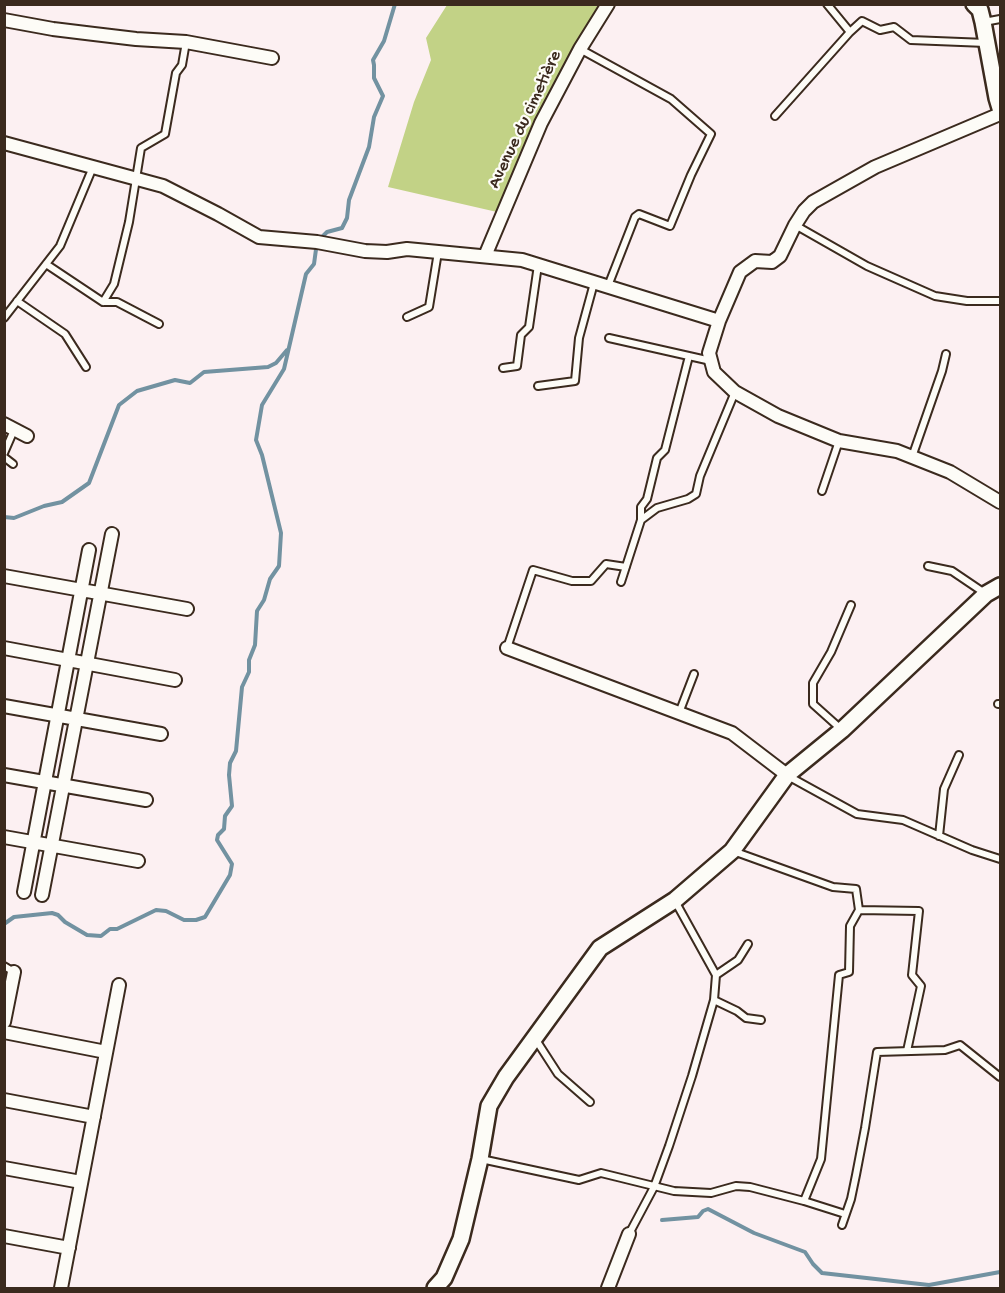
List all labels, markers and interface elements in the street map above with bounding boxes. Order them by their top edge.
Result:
street label: Avenue du cimetière [485,47,567,193]

